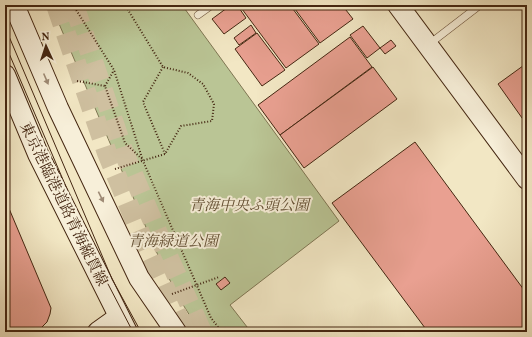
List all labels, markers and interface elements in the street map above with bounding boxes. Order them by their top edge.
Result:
north arrow [26,26,66,66]
text: N [41,30,50,45]
one-way arrow [43,74,49,85]
street label: 東京港臨港道路青海縦貫線 [14,119,112,290]
one-way arrow [98,191,104,203]
park label: 青海中央ふ頭公園 [189,196,312,217]
park label: 青海緑道公園 [128,232,221,253]

